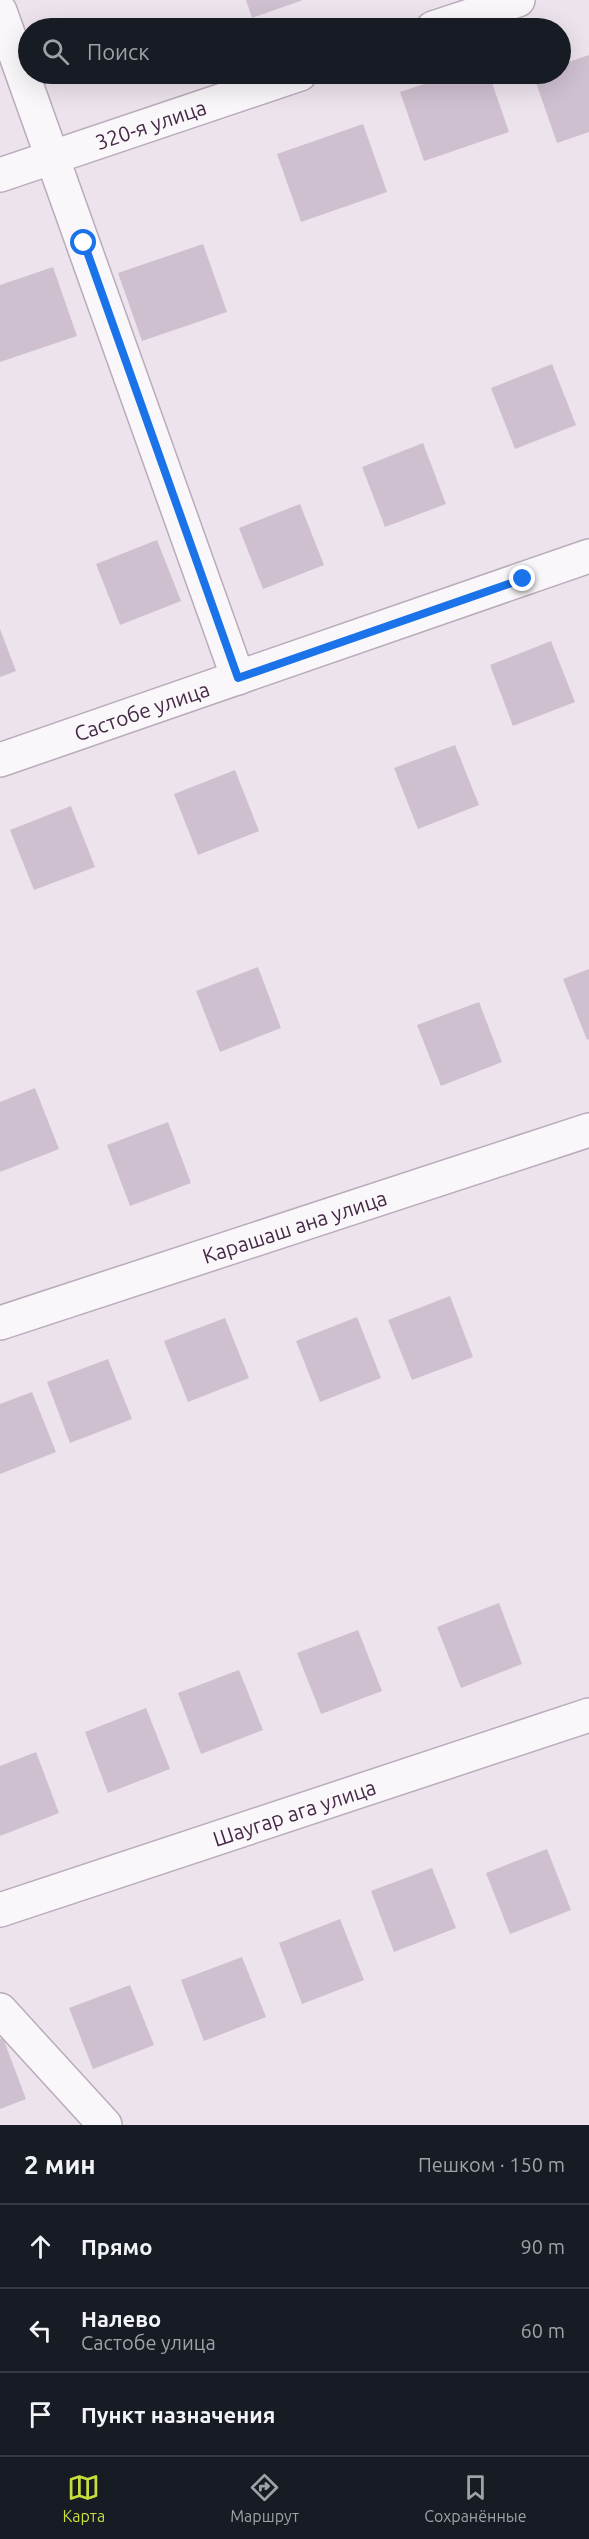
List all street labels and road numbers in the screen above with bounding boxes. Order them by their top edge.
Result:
street label: 320-я улица [92,95,209,154]
street label: Састобе улица [71,676,213,745]
street label: Карашаш ана улица [199,1185,390,1268]
street label: Шаугар ага улица [210,1774,379,1851]

